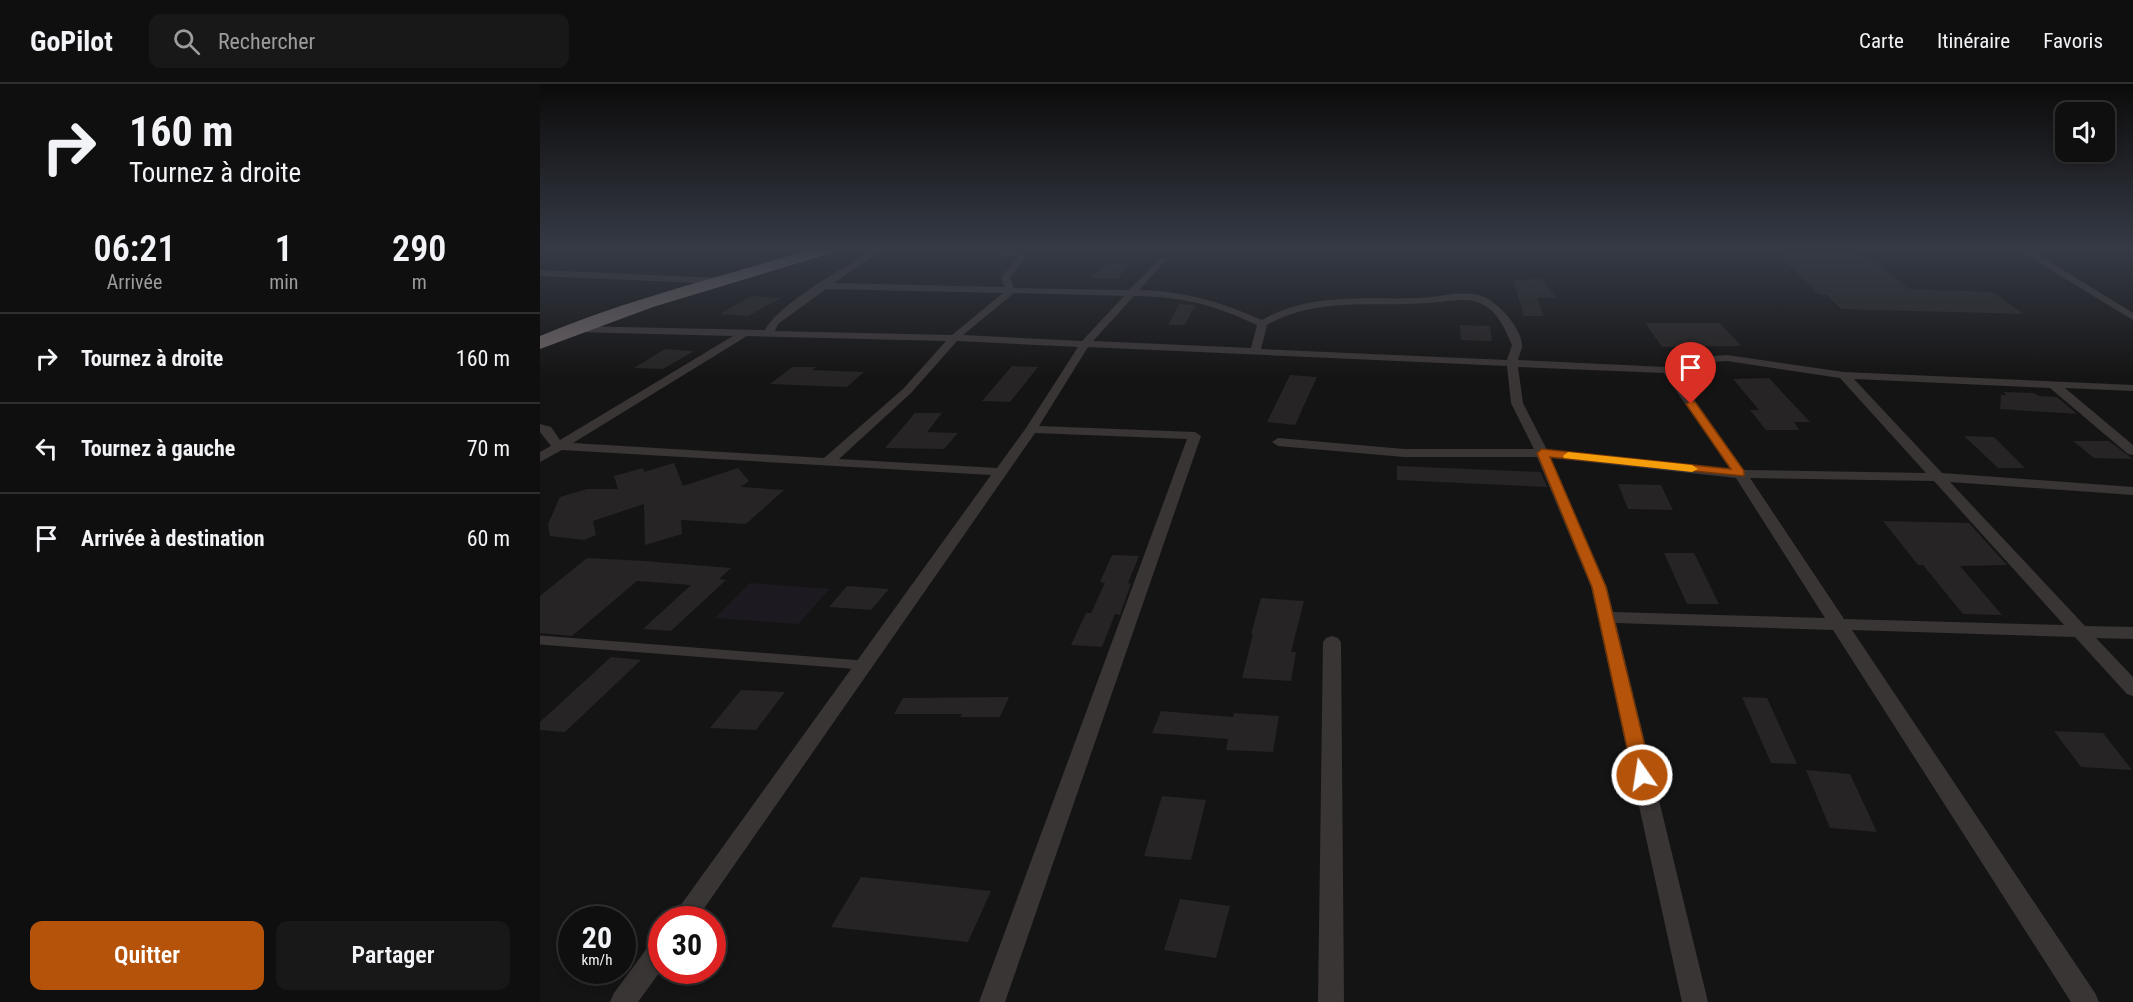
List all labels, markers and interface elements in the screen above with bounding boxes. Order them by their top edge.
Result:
search box [149,14,569,68]
text: GoPilot [30,25,113,58]
icon: search [170,25,203,58]
text: Rechercher [218,29,315,54]
text: Carte [1859,29,1904,53]
text: Itinéraire [1937,29,2010,53]
text: Favoris [2043,29,2103,53]
map controls [2055,102,2115,162]
button: sound [2055,102,2115,162]
text: 160 m [129,107,234,156]
icon: right [30,108,108,186]
text: Tournez à droite [129,157,301,189]
text: 06:21 [94,228,176,270]
text: 1 [275,228,293,270]
text: 290 [392,228,446,270]
text: Arrivée [107,270,162,294]
text: min [269,270,298,294]
text: m [412,270,427,294]
icon: right [30,342,63,375]
pin [1665,342,1716,404]
text: Tournez à droite [81,346,223,371]
text: 160 m [456,346,510,371]
icon: arrive [1674,351,1707,384]
icon: left [30,432,63,465]
text: Tournez à gauche [81,436,235,461]
text: 70 m [467,436,510,461]
icon: arrive [30,522,63,555]
text: Arrivée à destination [81,526,265,551]
text: 60 m [467,526,510,551]
position arrow [1610,743,1674,807]
speed limit sign: 30 [648,906,726,984]
text: 20 [582,920,612,955]
button: Quitter [30,921,264,990]
button: Partager [276,921,510,990]
text: km/h [582,951,612,969]

